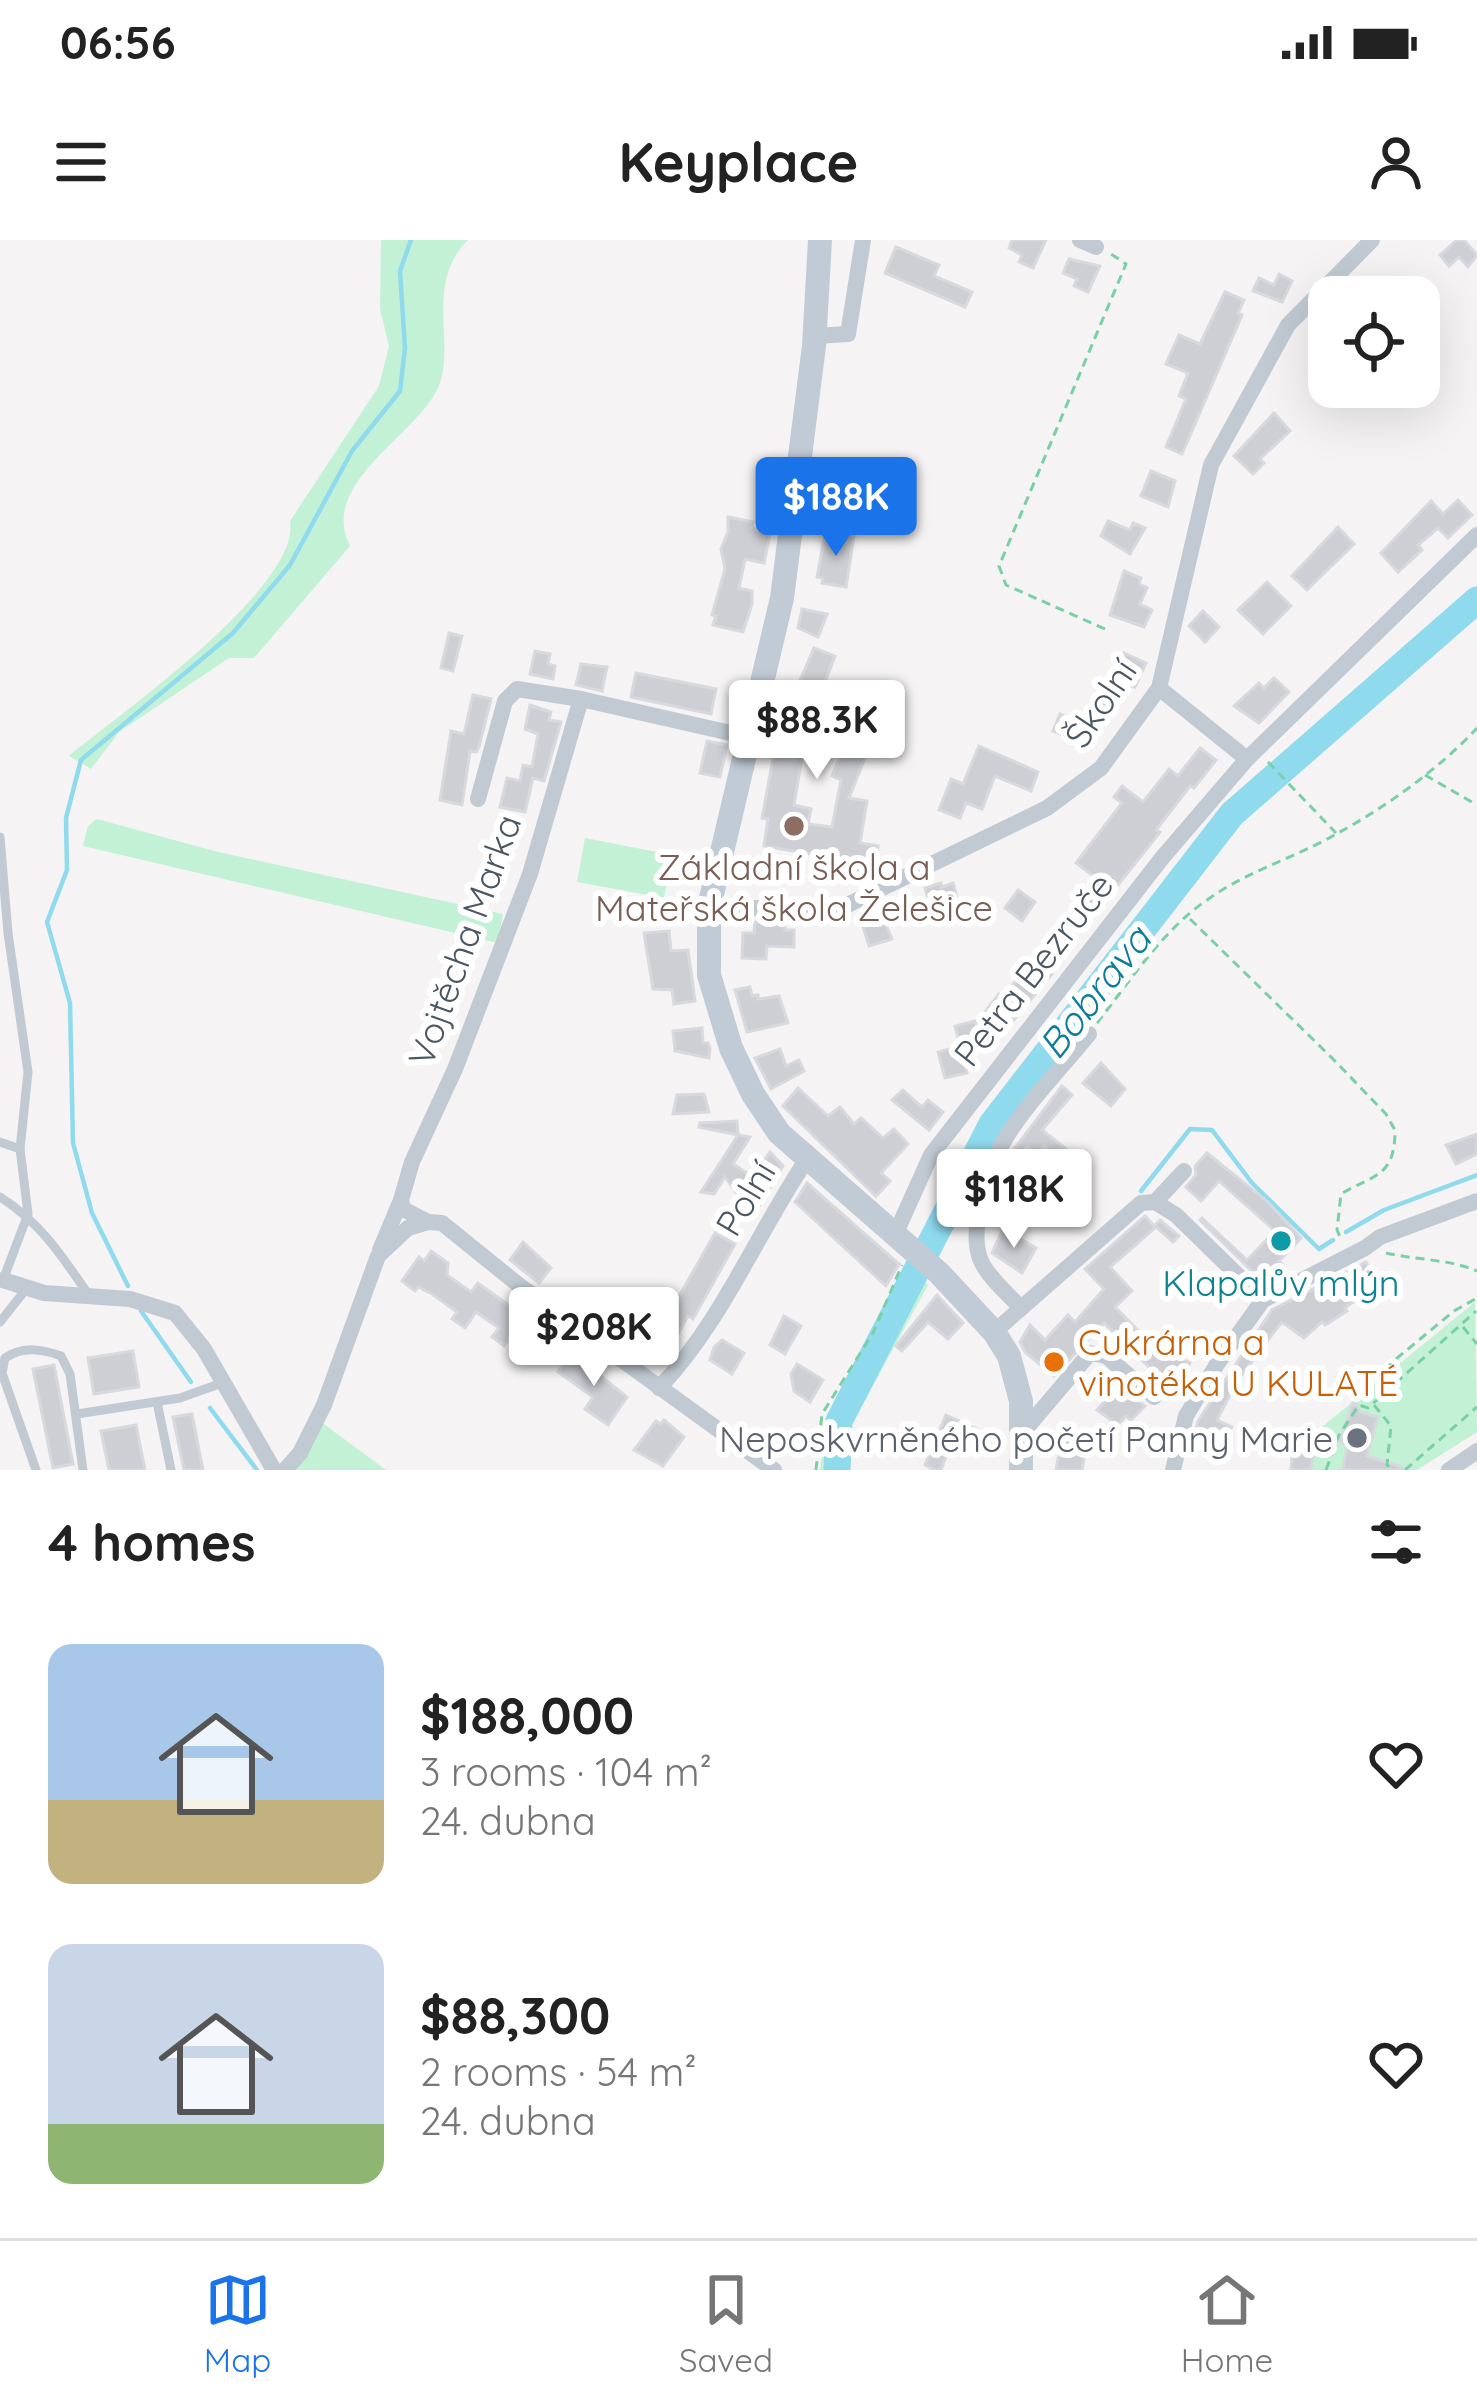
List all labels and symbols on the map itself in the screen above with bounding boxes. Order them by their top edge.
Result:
pin: $188K [752,457,920,559]
street label: Školní [1054,650,1146,756]
pin: $88.3K [719,680,915,782]
street label: Vojtěcha Marka [398,808,530,1072]
marker: Základní škola a Mateřská škola Želešice [781,813,807,839]
place label: Základní škola a Mateřská škola Želešice [595,844,993,930]
street label: Petra Bezruče [944,863,1122,1075]
water label: Bobrava [1027,914,1162,1068]
pin: $118K [930,1149,1098,1251]
street label: Polní [705,1152,785,1244]
marker: Klapalův mlýn [1268,1228,1294,1254]
place label: Klapalův mlýn [1162,1260,1400,1305]
pin: $208K [510,1287,678,1389]
place label: Cukrárna a vinotéka U KULATÉ [1078,1319,1398,1405]
marker: Cukrárna a vinotéka U KULATÉ [1041,1349,1067,1375]
place label: Neposkvrněného početí Panny Marie [719,1416,1333,1461]
marker: Neposkvrněného početí Panny Marie [1344,1425,1370,1451]

